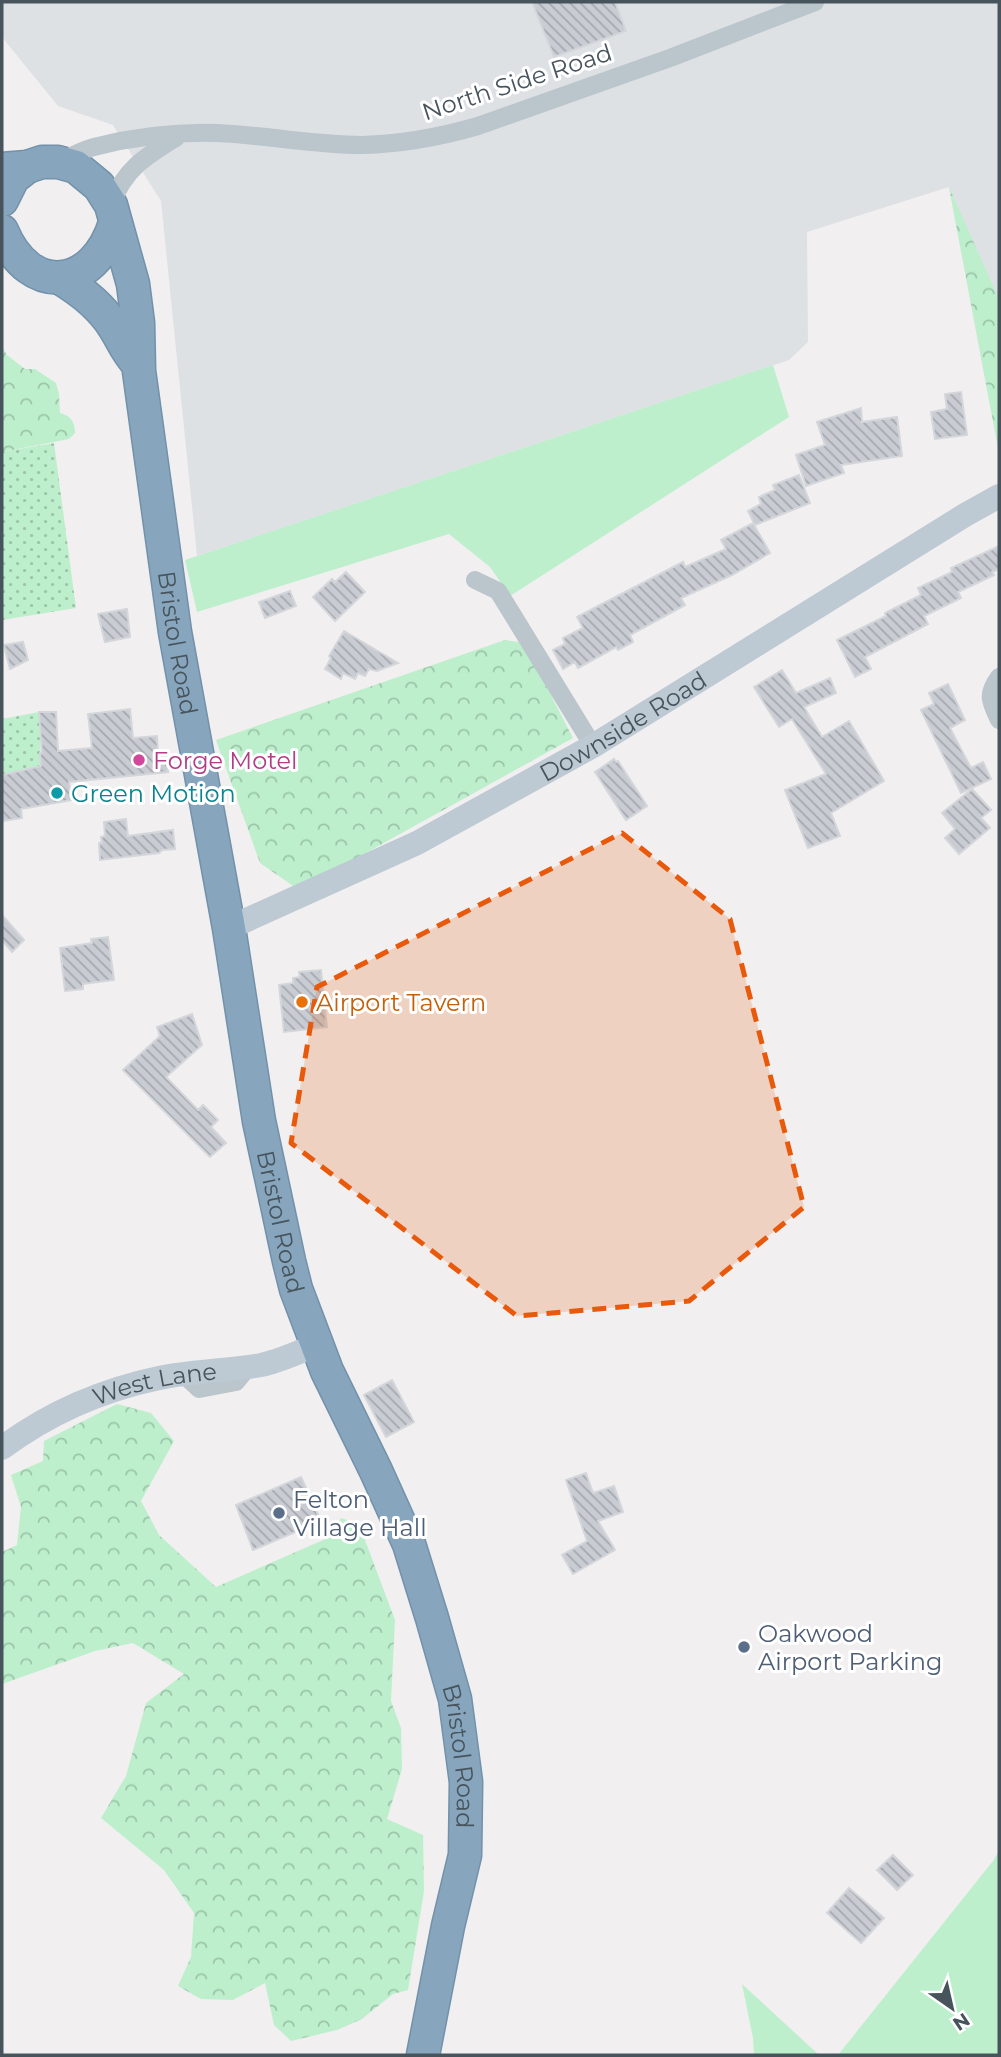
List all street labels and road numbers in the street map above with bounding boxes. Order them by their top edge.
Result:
street label: North Side Road [418,38,616,126]
street label: Bristol Road [152,569,204,717]
street label: Downside Road [534,665,712,787]
street label: Bristol Road [251,1148,311,1296]
street label: West Lane [88,1356,218,1411]
street label: Bristol Road [437,1680,480,1829]

